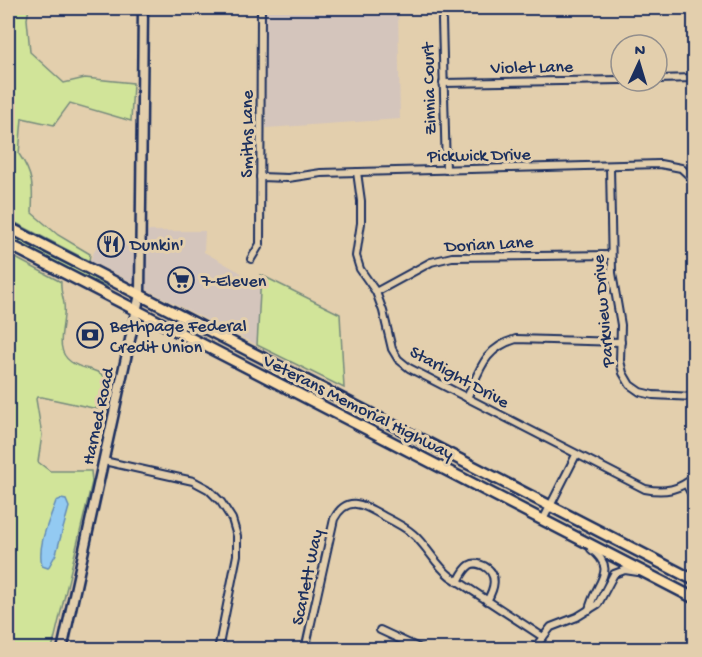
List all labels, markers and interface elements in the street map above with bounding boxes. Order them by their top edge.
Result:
north arrow [609,33,669,93]
street label: Zinnia Court [418,41,443,135]
text: N [634,42,646,61]
street label: Violet Lane [490,57,574,80]
street label: Smiths Lane [238,90,259,178]
street label: Pickwick Drive [426,145,532,168]
restaurant icon: Dunkin' [96,229,126,259]
street label: Dorian Lane [443,233,535,258]
place label: Dunkin' [129,236,184,257]
street label: Parkview Drive [589,253,620,369]
supermarket icon: 7-Eleven [166,265,196,295]
place label: 7-Eleven [200,272,267,293]
place label: Bethpage Federal Credit Union [109,317,247,359]
bank icon: Bethpage Federal Credit Union [75,320,105,350]
street label: Starlight Drive [405,342,513,415]
street label: Veterans Memorial Highway [258,351,457,466]
street label: Harned Road [79,365,120,467]
street label: Scarlett Way [288,528,329,627]

